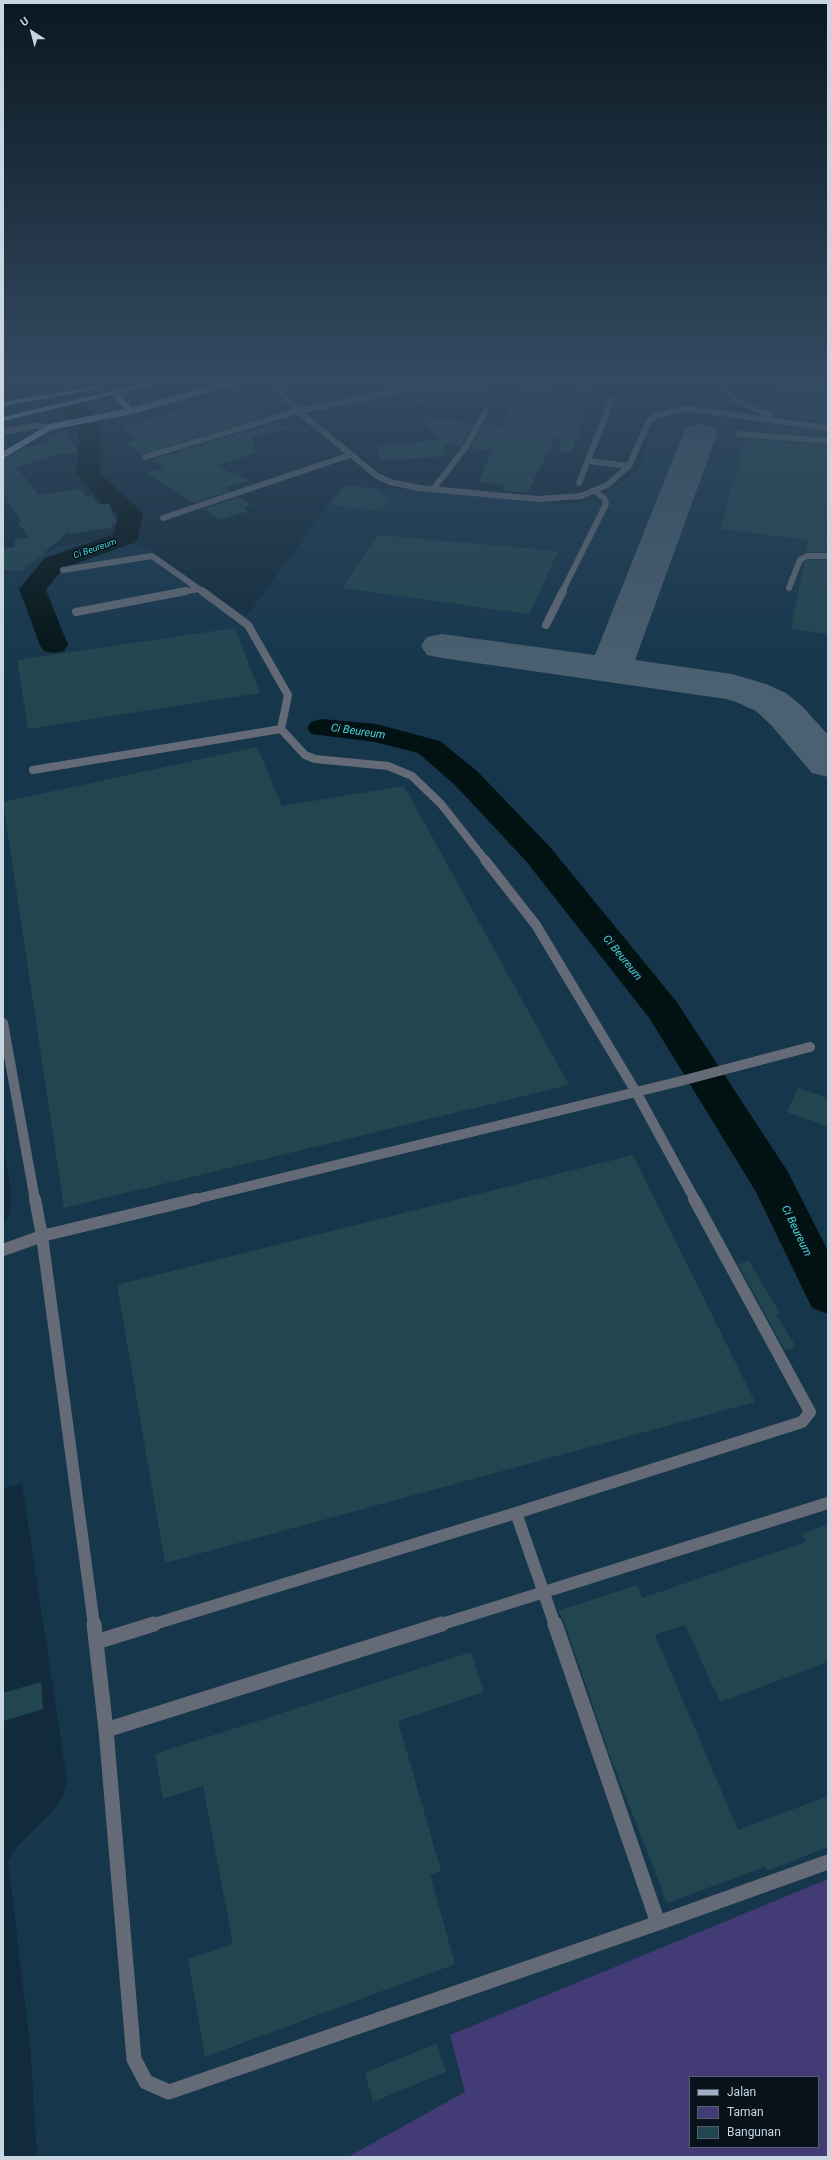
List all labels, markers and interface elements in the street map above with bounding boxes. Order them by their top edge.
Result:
north arrow [12,12,52,52]
text: U [18,14,31,29]
water label: Ci Beureum [72,537,118,561]
water label: Ci Beureum [330,722,386,742]
water label: Ci Beureum [600,933,644,983]
water label: Ci Beureum [778,1203,814,1259]
legend [689,2076,819,2148]
text: Jalan [727,2085,756,2099]
text: Taman [727,2105,764,2119]
text: Bangunan [727,2125,781,2139]

